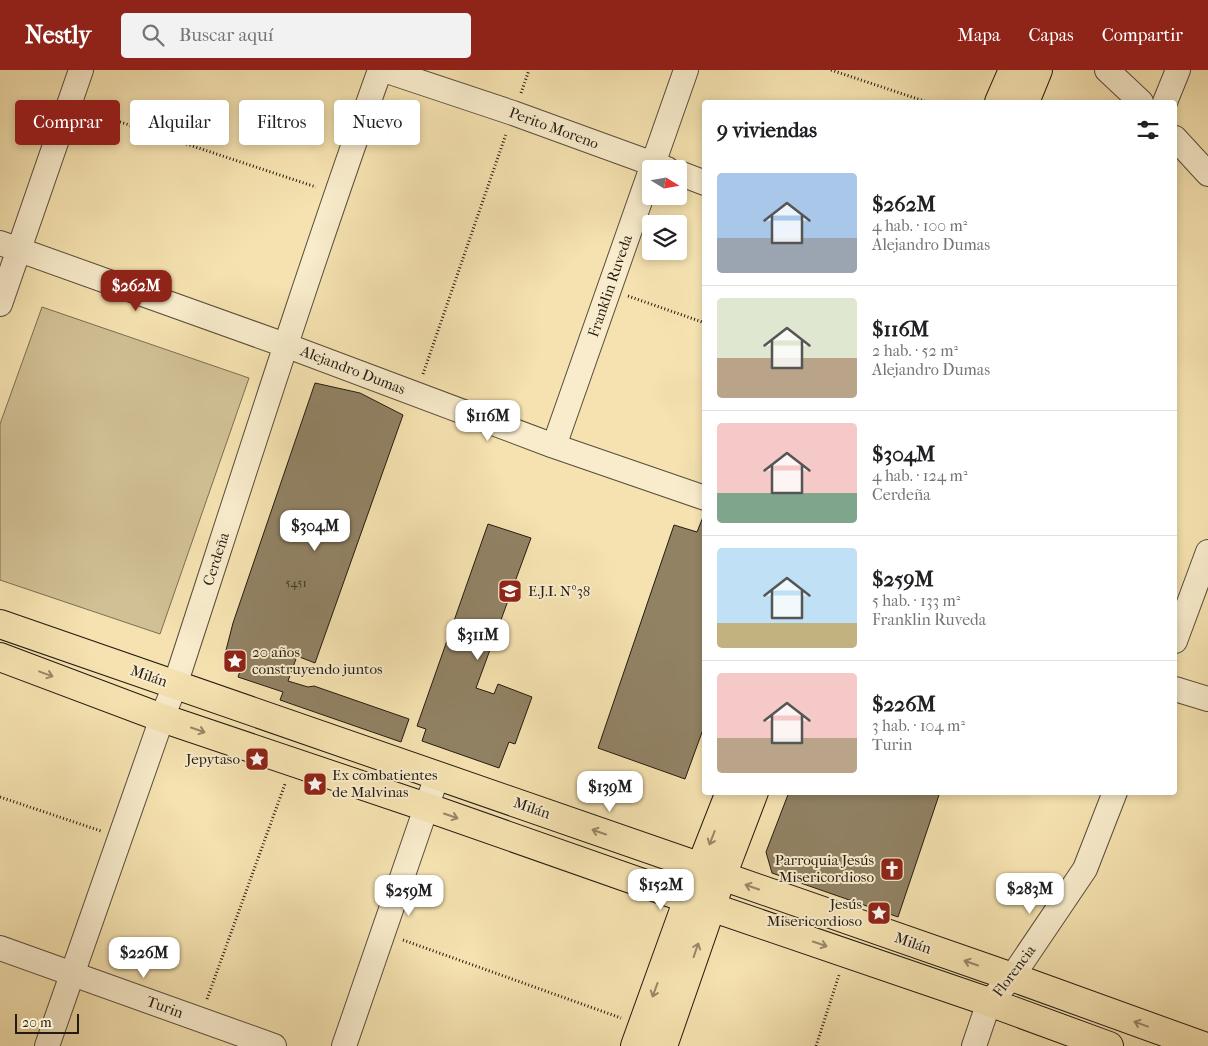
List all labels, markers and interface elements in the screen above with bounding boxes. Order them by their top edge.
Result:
search box [121,13,471,58]
text: Nestly [25,21,91,49]
icon: search [139,21,167,49]
text: Buscar aquí [179,24,273,46]
text: Mapa [958,25,1000,46]
text: Capas [1028,25,1074,46]
text: Compartir [1102,25,1183,46]
chip: Comprar [15,100,120,145]
chip: Alquilar [130,100,229,145]
chip: Filtros [239,100,324,145]
chip: Nuevo [334,100,420,145]
street label: Perito Moreno [507,103,602,153]
icon: filters [1134,116,1162,144]
text: 9 viviendas [717,118,817,142]
north arrow [642,160,688,205]
map controls [642,160,687,260]
text: $262M [872,192,936,216]
icon: home [757,193,817,253]
button: layers [642,215,687,260]
text: 4 hab. · 100 m² [872,216,967,235]
street label: Franklin Ruveda [584,231,636,340]
text: Alejandro Dumas [872,235,990,254]
pin: $262M [101,270,171,312]
text: $262M [112,276,160,295]
text: $116M [872,317,929,341]
icon: home [757,318,817,378]
street label: Alejandro Dumas [297,341,408,398]
text: 2 hab. · 52 m² [872,341,958,360]
text: Alejandro Dumas [872,360,990,379]
pin: $116M [453,400,523,442]
text: $116M [466,406,510,425]
text: $304M [872,442,935,466]
icon: home [757,443,817,503]
text: 4 hab. · 124 m² [872,466,967,485]
text: Cerdeña [872,485,931,504]
pin: $304M [280,510,350,552]
text: $304M [291,516,339,535]
street label: Cerdeña [199,529,233,588]
text: $259M [872,567,934,591]
icon: home [757,568,817,628]
house number: 5451 [285,576,307,590]
school or university icon: E.J.I. Nº38 [497,578,523,604]
place label: E.J.I. Nº38 [528,582,590,600]
text: 5 hab. · 133 m² [872,591,960,610]
text: Franklin Ruveda [872,610,986,629]
pin: $311M [443,618,513,661]
text: $311M [457,625,499,644]
place label: 20 años construyendo juntos [252,643,383,678]
place icon: 20 años construyendo juntos [222,648,248,674]
street label: Milán [128,661,170,691]
one-way arrow [37,670,53,679]
text: $226M [872,692,936,716]
icon: home [757,693,817,753]
text: 3 hab. · 104 m² [872,716,965,735]
one-way arrow [190,726,206,735]
text: Turin [872,735,912,754]
place icon: Jepytaso [244,746,270,772]
place label: Jepytaso [185,750,240,768]
place label: Ex combatientes de Malvinas [332,766,438,801]
pin: $139M [575,770,645,813]
place icon: Ex combatientes de Malvinas [302,771,328,797]
text: $139M [588,777,632,796]
street label: Milán [511,793,553,823]
one-way arrow [443,812,459,821]
one-way arrow [591,826,607,836]
one-way arrow [707,830,716,845]
place label: Parroquia Jesús Misericordioso [775,851,874,886]
church icon: Parroquia Jesús Misericordioso [879,856,905,882]
pin: $152M [626,868,696,911]
pin: $283M [995,872,1065,915]
pin: $259M [374,874,444,917]
text: $152M [639,875,683,894]
text: $283M [1007,879,1053,898]
text: $259M [386,881,432,900]
one-way arrow [744,881,760,891]
place label: Jesús Misericordioso [767,895,862,930]
place icon: Jesús Misericordioso [866,900,892,926]
street label: Milán [892,928,934,958]
pin: $226M [109,936,179,979]
one-way arrow [812,940,827,949]
street label: Florencia [989,941,1040,1000]
text: $226M [120,943,168,962]
one-way arrow [692,943,702,959]
one-way arrow [964,958,980,967]
one-way arrow [650,982,659,997]
street label: Turin [144,992,186,1022]
scale bar [15,1011,79,1034]
text: 20 m [22,1014,52,1031]
one-way arrow [1134,1019,1149,1028]

